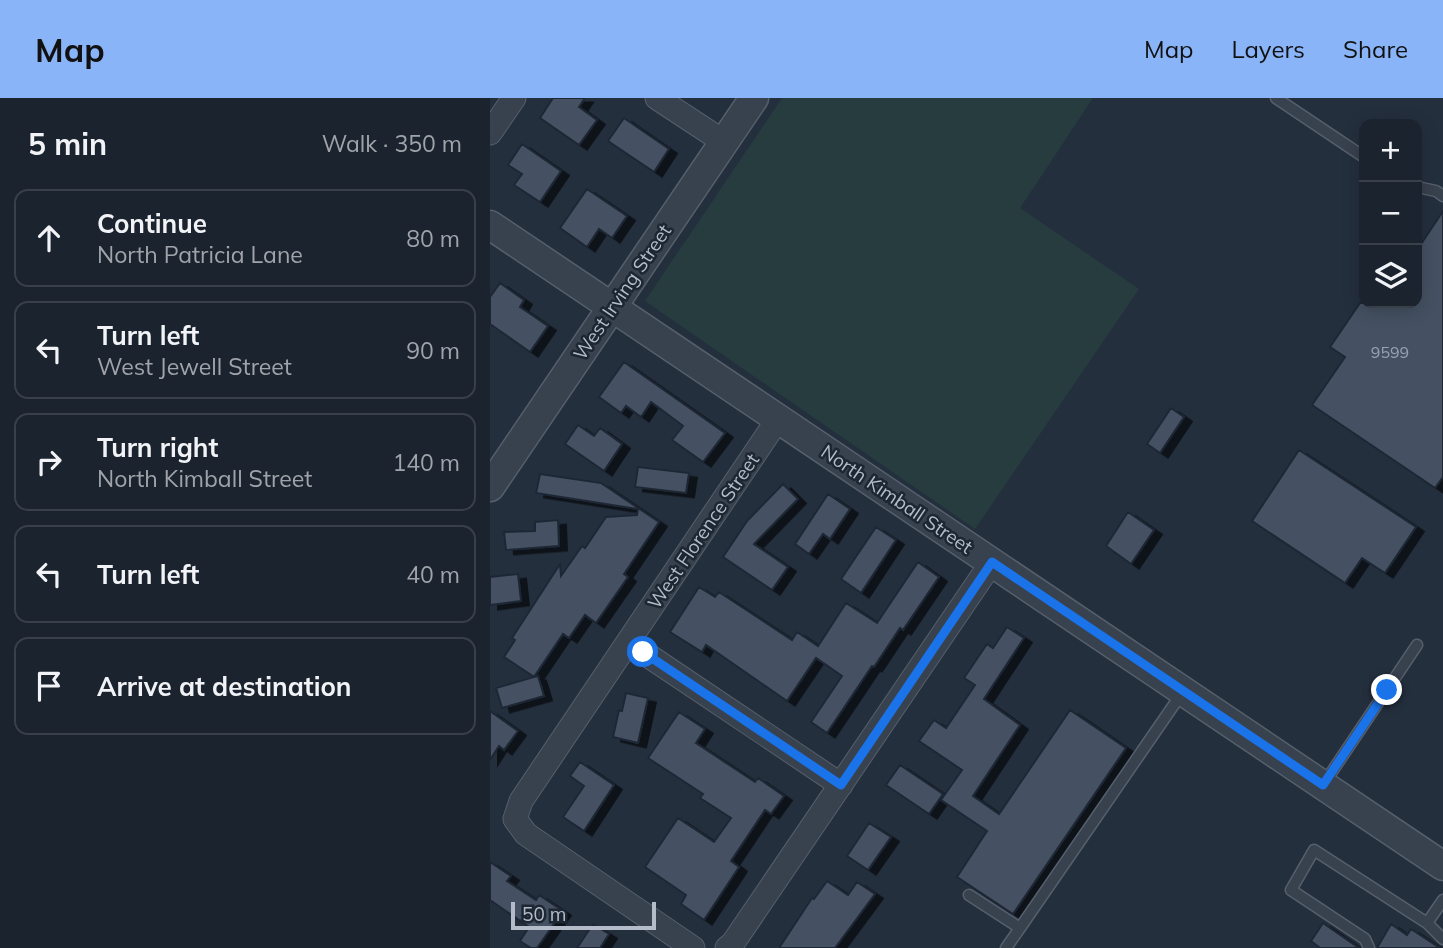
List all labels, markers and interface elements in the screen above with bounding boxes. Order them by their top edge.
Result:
text: Map [35,29,105,70]
text: Map [1144,34,1193,64]
text: Layers [1231,34,1305,64]
text: Share [1343,34,1408,64]
map controls [1359,119,1422,308]
button: + [1359,119,1422,182]
text: 5 min [28,125,107,163]
text: Walk · 350 m [322,129,462,158]
button: − [1359,182,1422,245]
text: Continue [97,207,207,240]
icon: ahead [30,219,68,257]
street label: West Irving Street [568,219,676,364]
text: 80 m [406,224,460,253]
text: North Patricia Lane [97,240,303,269]
button: layers [1359,245,1422,308]
text: Turn left [97,319,199,352]
icon: left [30,331,68,369]
text: 90 m [406,336,460,365]
house number: 9599 [1371,342,1409,362]
text: West Jewell Street [97,352,292,381]
text: Turn right [97,431,218,464]
street label: North Kimball Street [817,439,978,559]
icon: right [30,443,68,481]
text: 140 m [392,448,460,477]
street label: West Florence Street [642,448,764,613]
text: North Kimball Street [97,464,312,493]
icon: left [30,555,68,593]
text: Turn left [97,558,199,591]
text: 40 m [406,560,460,589]
route start [627,636,658,667]
icon: arrive [30,667,68,705]
text: Arrive at destination [97,670,352,703]
route end [1371,674,1402,705]
scale bar [511,899,656,931]
text: 50 m [522,902,566,926]

